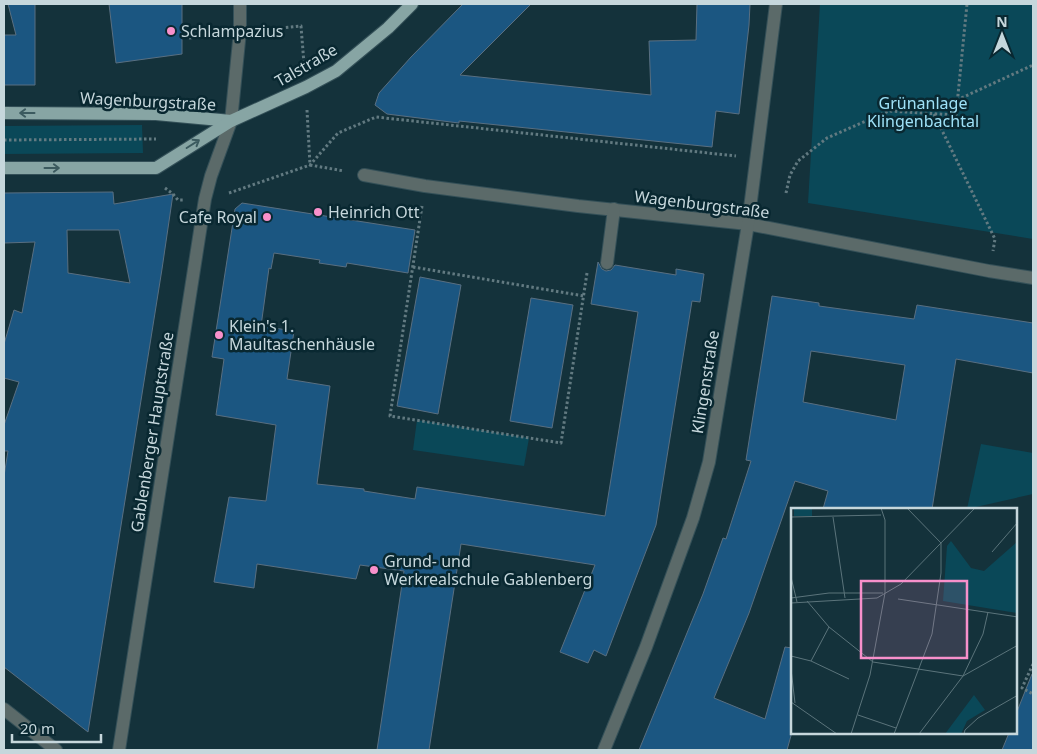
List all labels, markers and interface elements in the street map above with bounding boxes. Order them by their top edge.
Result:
north arrow [977,10,1027,60]
text: N [996,12,1008,31]
place label: Schlampazius [181,20,283,42]
marker: Schlampazius [165,25,177,37]
street label: Talstraße [271,38,341,92]
street label: Wagenburgstraße [79,86,217,116]
park label: Grünanlage Klingenbachtal [867,92,979,132]
one-way arrow [20,108,36,118]
one-way arrow [186,139,200,149]
one-way arrow [44,163,60,173]
street label: Wagenburgstraße [633,185,771,223]
place label: Heinrich Ott [328,201,420,223]
place label: Cafe Royal [179,206,257,228]
marker: Heinrich Ott [312,206,324,218]
marker: Cafe Royal [261,211,273,223]
place label: Klein's 1. Maultaschenhäusle [229,315,375,355]
marker: Klein's 1. Maultaschenhäusle [213,329,225,341]
street label: Klingenstraße [686,329,724,435]
street label: Gablenberger Hauptstraße [125,330,179,534]
inset map [791,508,1017,734]
place label: Grund- und Werkrealschule Gablenberg [384,550,592,590]
marker: Grund- und Werkrealschule Gablenberg [368,564,380,576]
scale bar [12,712,101,744]
text: 20 m [20,718,55,738]

